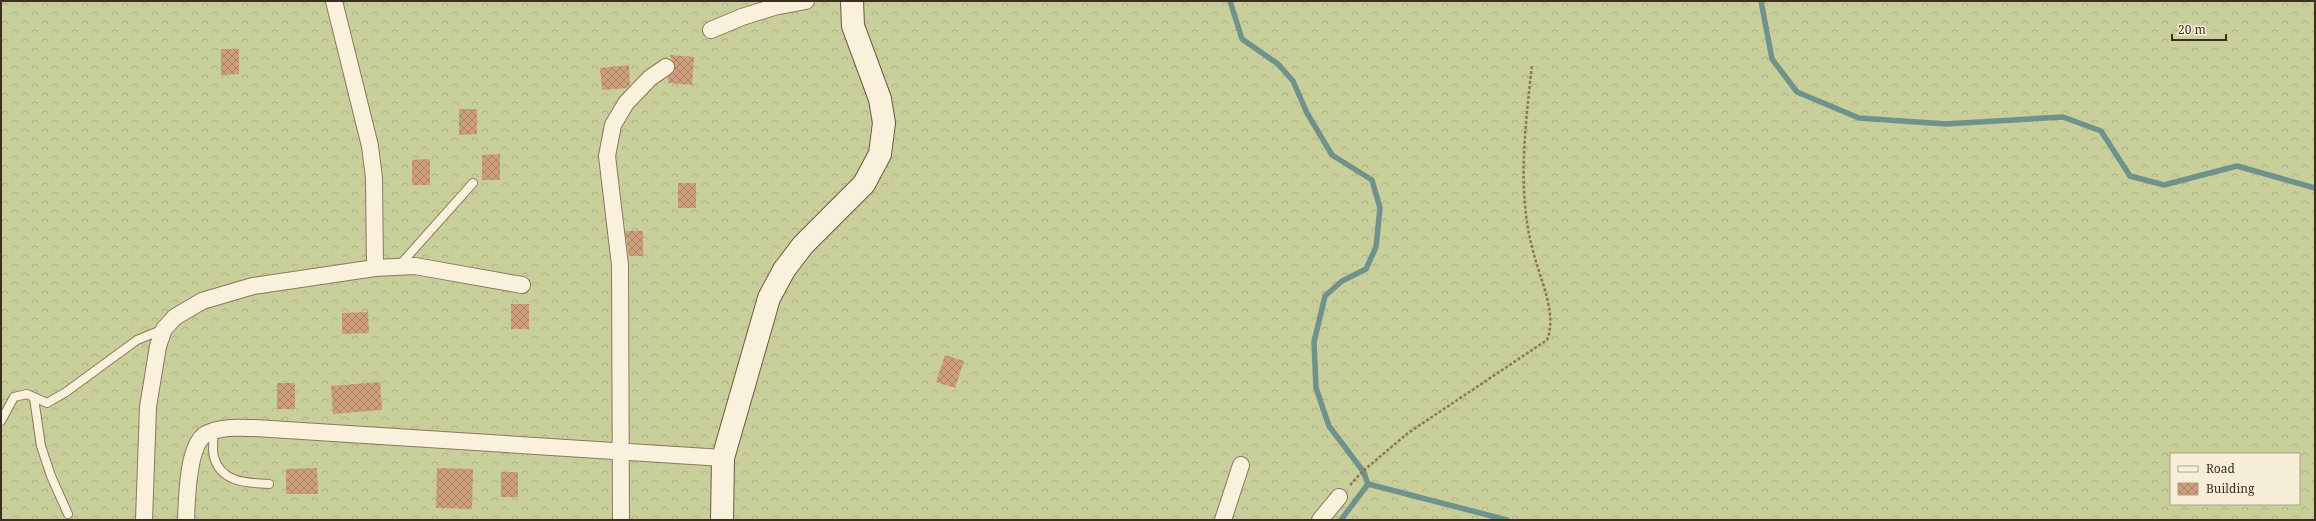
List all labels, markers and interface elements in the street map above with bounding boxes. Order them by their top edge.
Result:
scale bar [2172,16,2226,42]
text: 20 m [2178,21,2206,38]
legend [2170,453,2300,505]
text: Road [2206,460,2236,477]
text: Building [2206,480,2255,497]

